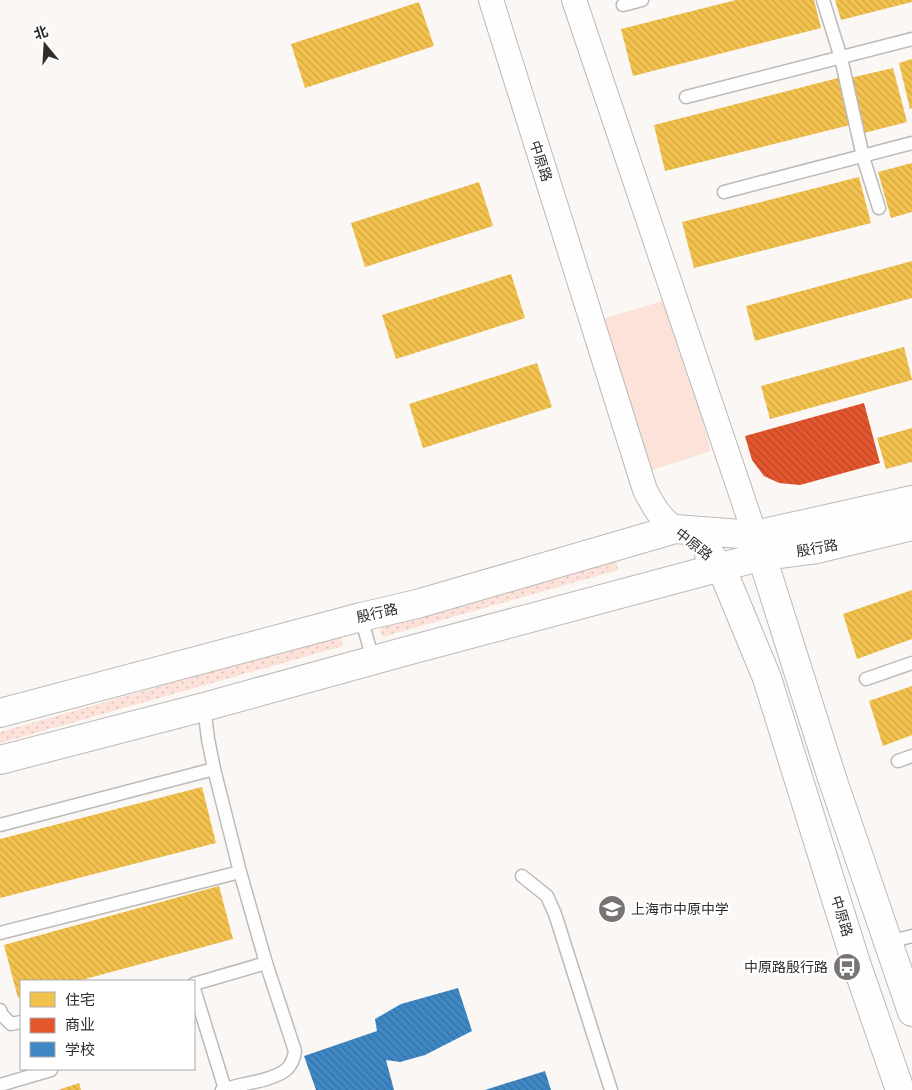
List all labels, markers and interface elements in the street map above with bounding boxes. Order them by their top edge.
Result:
north arrow [20,20,70,70]
text: 北 [32,24,51,44]
street label: 中原路 [525,139,554,184]
street label: 中原路 [671,526,715,565]
street label: 殷行路 [795,537,839,561]
street label: 殷行路 [355,601,400,627]
school or university icon: 上海市中原中学 [597,894,627,924]
street label: 中原路 [826,894,855,939]
place label: 上海市中原中学 [631,902,729,919]
bus stop icon: 中原路殷行路 [832,952,862,982]
place label: 中原路殷行路 [744,960,828,977]
legend [20,980,195,1070]
text: 住宅 [65,992,95,1011]
text: 商业 [65,1017,95,1036]
text: 学校 [65,1041,95,1061]

